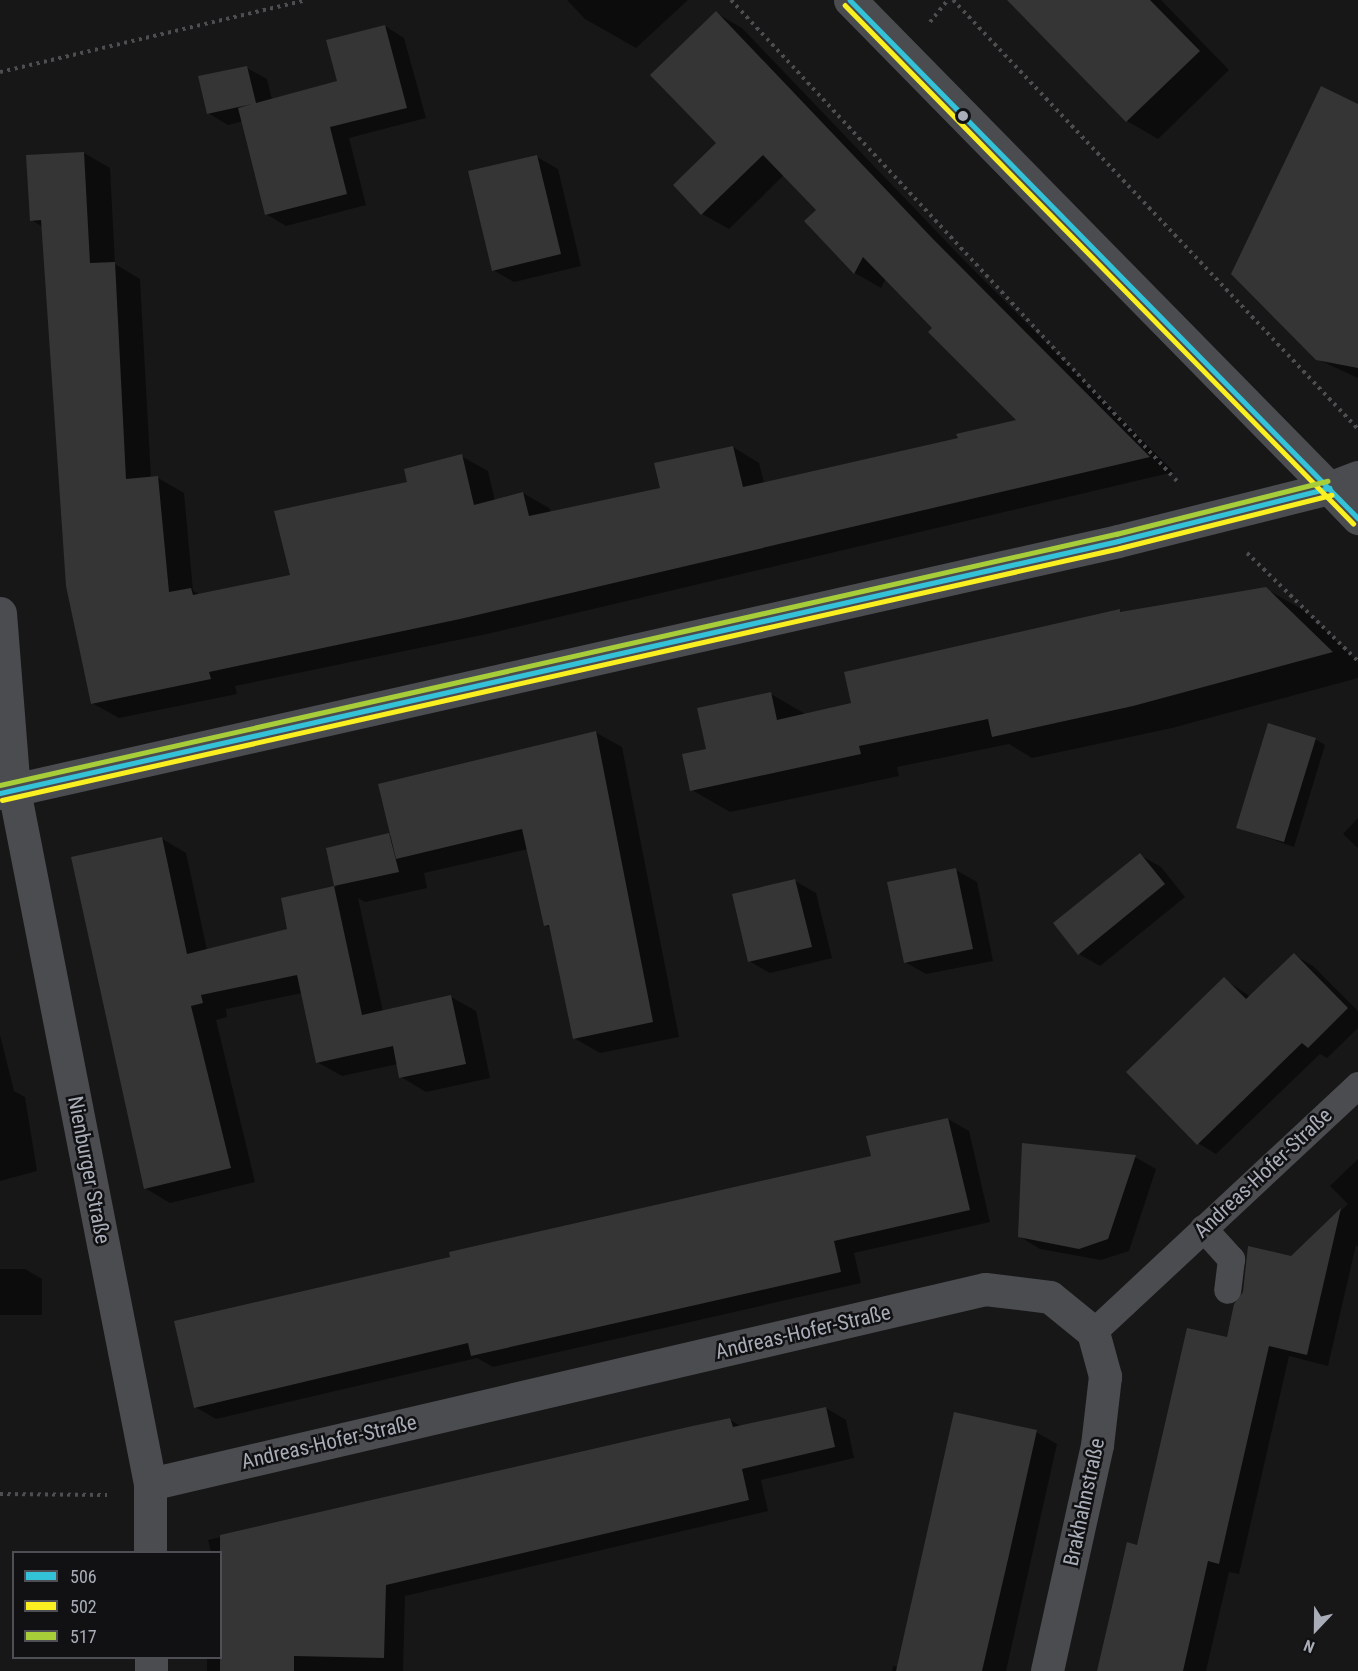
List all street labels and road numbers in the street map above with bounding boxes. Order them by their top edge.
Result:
street label: Nienburger Straße [62,1094,116,1246]
street label: Andreas-Hofer-Straße [1189,1103,1337,1243]
street label: Andreas-Hofer-Straße [713,1300,893,1364]
street label: Andreas-Hofer-Straße [239,1410,419,1474]
street label: Brakhahnstraße [1058,1436,1110,1568]

